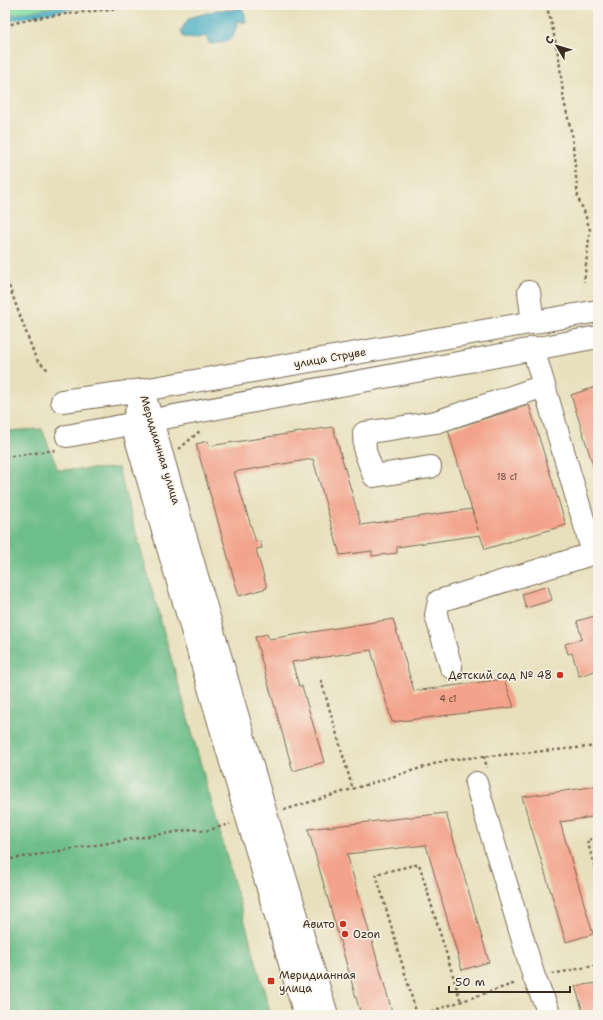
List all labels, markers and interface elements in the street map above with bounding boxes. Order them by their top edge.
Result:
north arrow [537,26,577,66]
text: С [542,33,558,47]
street label: улица Струве [293,344,367,372]
street label: Меридианная улица [136,393,184,507]
house number: 18 с1 [497,471,517,483]
place label: Детский сад № 48 [448,668,552,683]
marker: Детский сад № 48 [555,670,565,680]
house number: 4 с1 [439,693,457,705]
place label: Авито [302,917,335,932]
marker: Авито [338,919,348,929]
place label: Ozon [353,927,381,942]
marker: Ozon [340,929,350,939]
place label: Меридианная улица [279,968,356,996]
scale bar [449,968,570,994]
text: 50 m [455,974,485,990]
marker: Меридианная улица [266,976,276,986]

